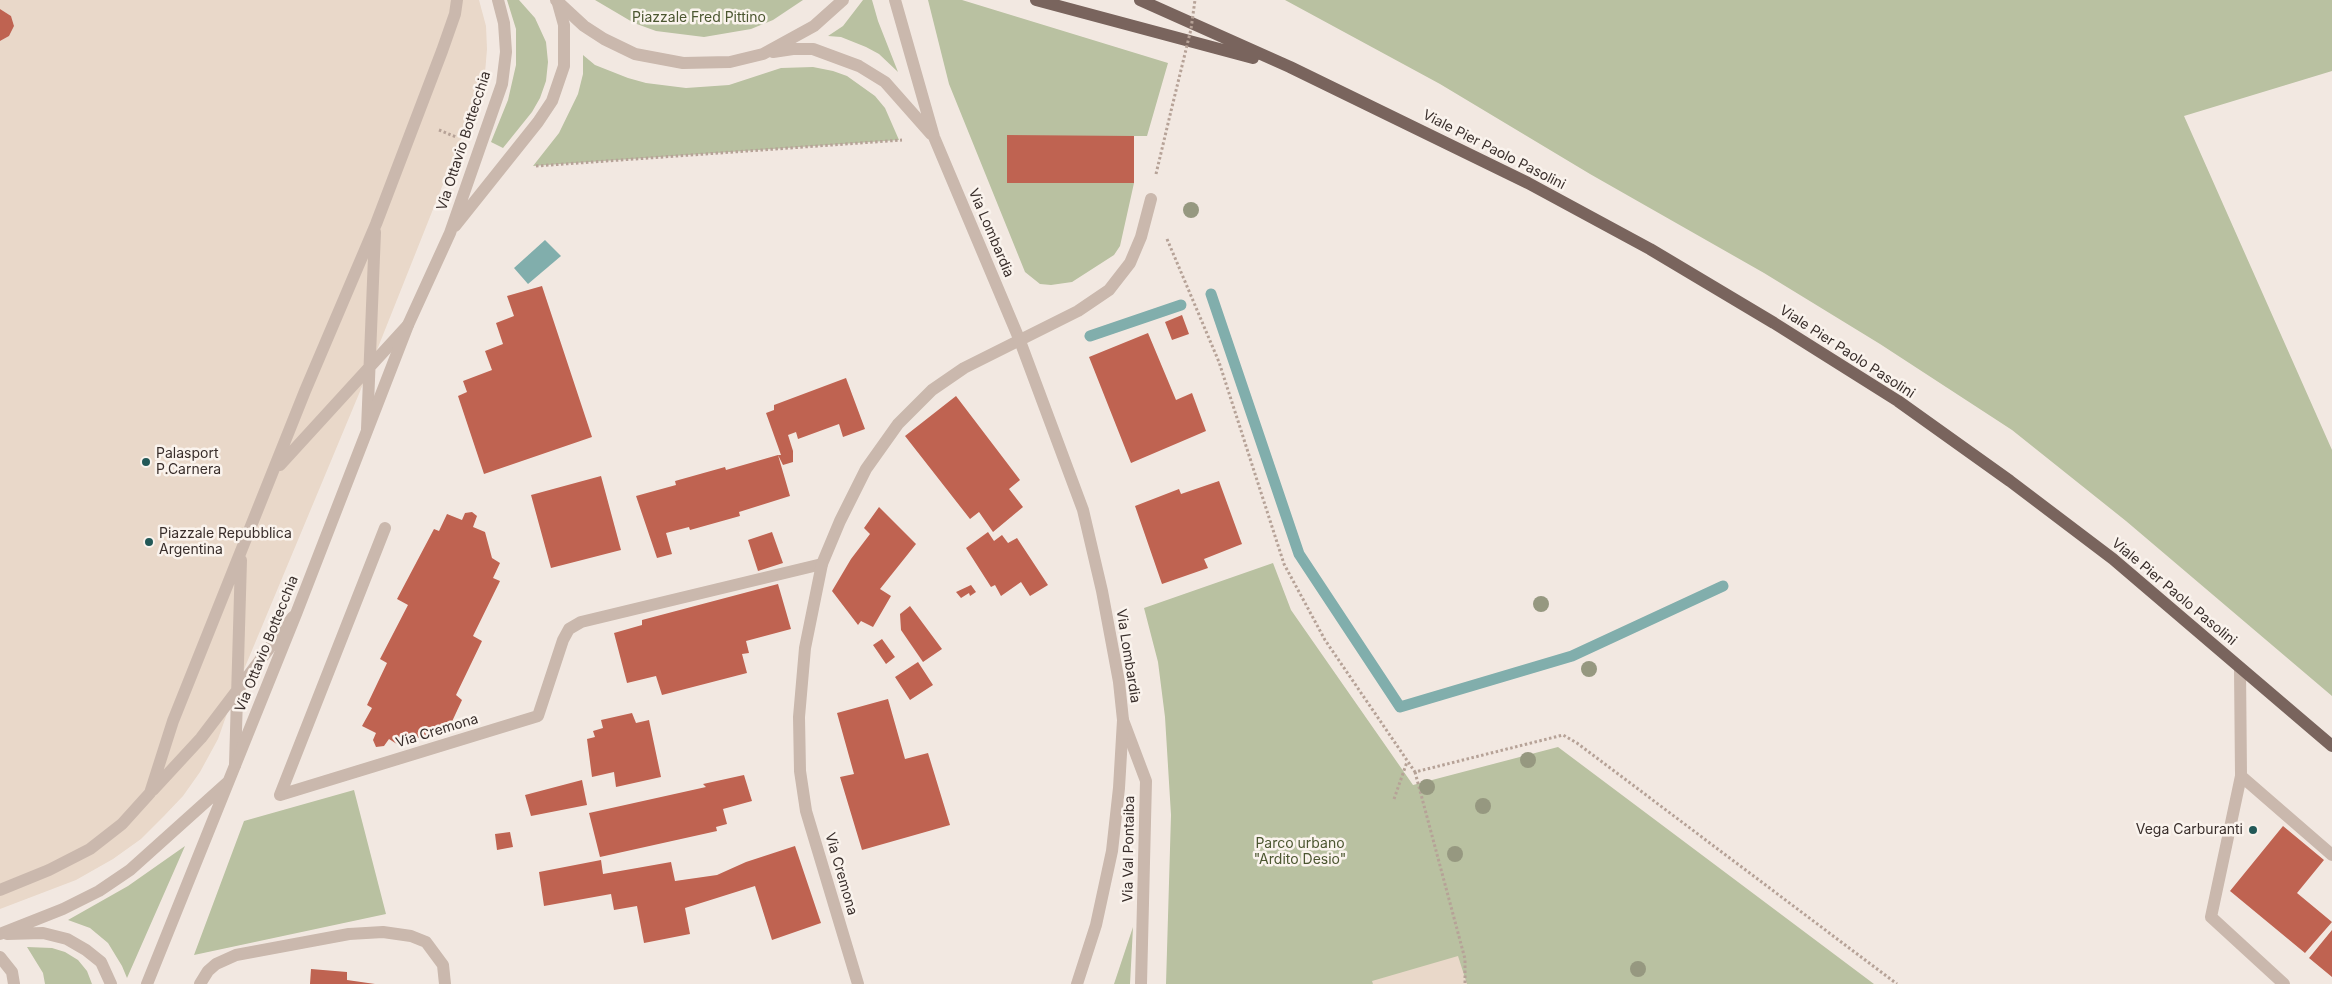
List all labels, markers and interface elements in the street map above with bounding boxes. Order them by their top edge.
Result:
park label: Piazzale Fred Pittino [632,10,766,26]
street label: Via Ottavio Bottecchia [434,69,494,213]
street label: Viale Pier Paolo Pasolini [1420,107,1568,193]
street label: Via Lombardia [965,186,1017,280]
street label: Viale Pier Paolo Pasolini [1776,302,1918,402]
place label: Palasport P.Carnera [156,446,221,478]
marker: Palasport P.Carnera [140,456,152,468]
place label: Piazzale Repubblica Argentina [159,526,292,558]
street label: Viale Pier Paolo Pasolini [2108,535,2240,649]
marker: Piazzale Repubblica Argentina [143,536,155,548]
street label: Via Ottavio Bottecchia [232,573,302,715]
street label: Via Lombardia [1112,608,1144,704]
street label: Via Cremona [394,711,480,751]
street label: Via Val Pontaiba [1120,795,1138,903]
place label: Vega Carburanti [2136,822,2243,838]
marker: Vega Carburanti [2247,824,2259,836]
street label: Via Cremona [821,831,861,917]
park label: Parco urbano "Ardito Desio" [1254,836,1346,869]

